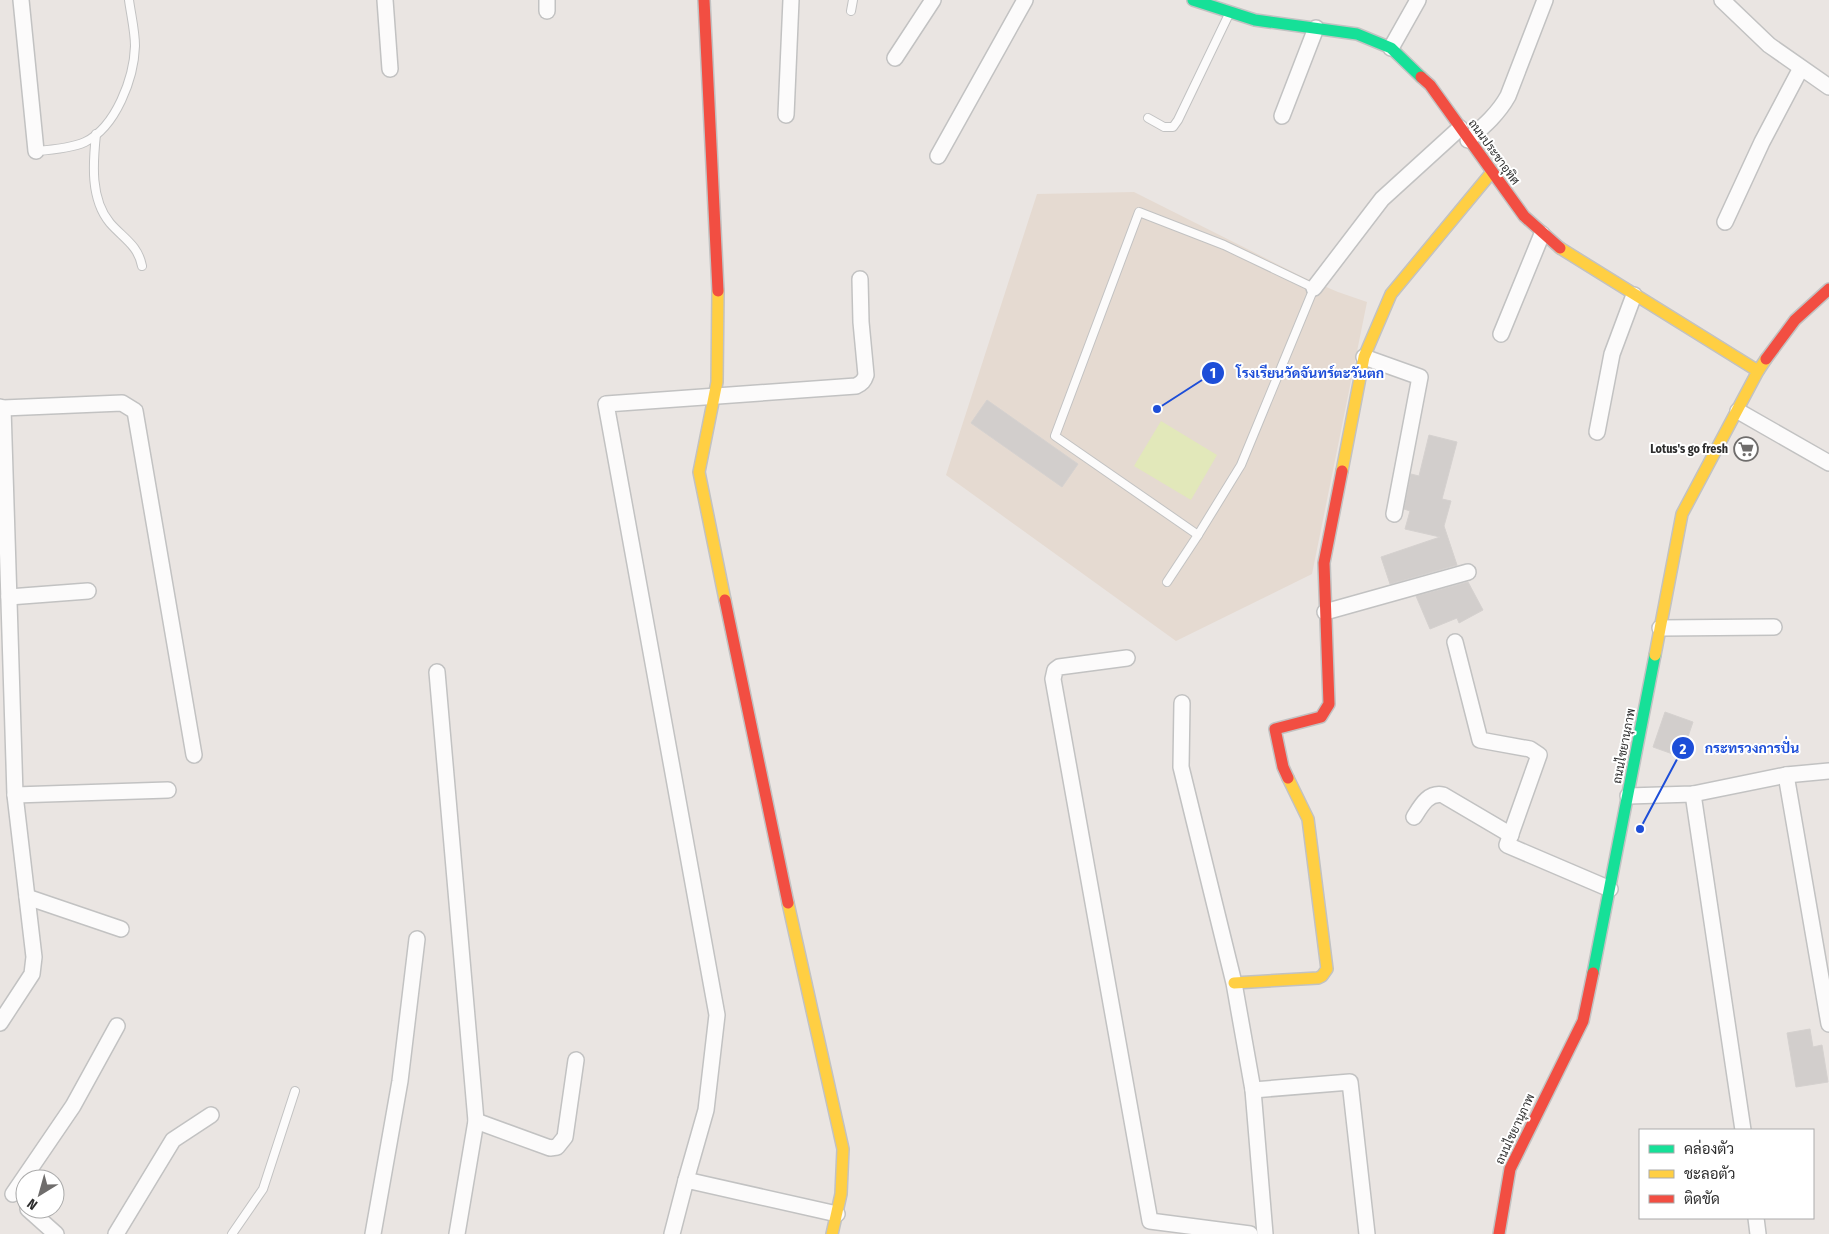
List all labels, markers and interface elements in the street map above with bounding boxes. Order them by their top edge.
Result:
street label: ถนนประชาอุทิศ [1464,116,1522,189]
callout: โรงเรียนวัดจันทร์ตะวันตก [1201,358,1394,387]
text: 1 [1210,364,1216,382]
text: โรงเรียนวัดจันทร์ตะวันตก [1235,364,1384,382]
supermarket icon: Lotus's go fresh [1733,436,1759,462]
place label: Lotus's go fresh [1650,442,1728,456]
street label: ถนนไชยานุภาพ [1609,707,1640,785]
callout: กระทรวงการปั่น [1670,734,1810,763]
text: กระทรวงการปั่น [1705,736,1799,757]
text: 2 [1679,740,1687,758]
street label: ถนนไชยานุภาพ [1492,1091,1539,1167]
legend [1639,1129,1814,1219]
text: คล่องตัว [1684,1139,1734,1158]
text: ชะลอตัว [1684,1165,1735,1183]
north arrow [15,1169,65,1219]
text: ติดขัด [1684,1190,1720,1208]
text: N [24,1195,41,1213]

